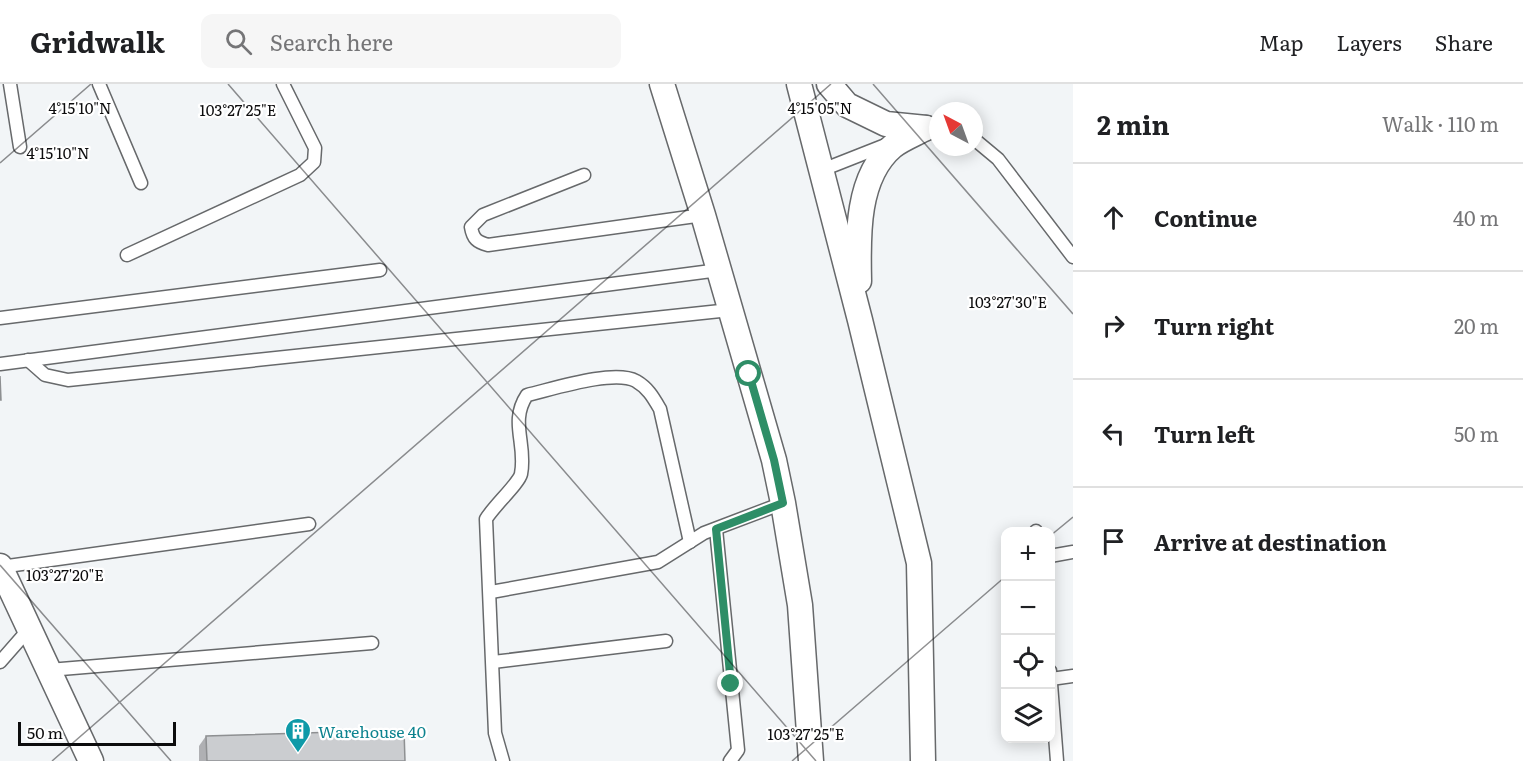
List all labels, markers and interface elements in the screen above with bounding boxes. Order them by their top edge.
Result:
search box [201,14,621,68]
text: Gridwalk [30,20,165,62]
icon: search [222,25,255,58]
text: Search here [270,25,393,58]
text: Map [1259,26,1304,57]
text: Layers [1337,26,1402,57]
text: Share [1435,26,1493,57]
text: 4°15'10"N [48,96,112,119]
text: 4°15'05"N [788,96,852,119]
text: 103°27'25"E [200,98,276,121]
north arrow [929,102,983,156]
text: 2 min [1097,104,1170,143]
text: Walk · 110 m [1382,108,1499,138]
text: 4°15'10"N [26,141,90,164]
icon: ahead [1097,201,1130,234]
text: Continue [1154,201,1257,234]
text: 40 m [1453,202,1499,232]
text: 103°27'30"E [969,290,1047,313]
icon: right [1097,309,1130,342]
text: Turn right [1154,309,1274,342]
text: 20 m [1454,310,1499,340]
route start [735,360,761,386]
icon: left [1097,417,1130,450]
text: Turn left [1154,417,1255,450]
text: 50 m [1454,418,1499,448]
icon: arrive [1097,525,1130,558]
text: Arrive at destination [1154,525,1387,558]
map controls [1001,527,1055,743]
button: + [1001,527,1055,581]
text: 103°27'20"E [26,563,104,586]
button: − [1001,581,1055,635]
button: locate [1001,635,1055,689]
route end [717,670,743,696]
button: layers [1001,689,1055,743]
building icon: Warehouse 40 [283,716,313,754]
scale bar [18,719,176,746]
place label: Warehouse 40 [318,719,426,743]
text: 50 m [27,720,63,744]
text: 103°27'25"E [768,722,844,745]

